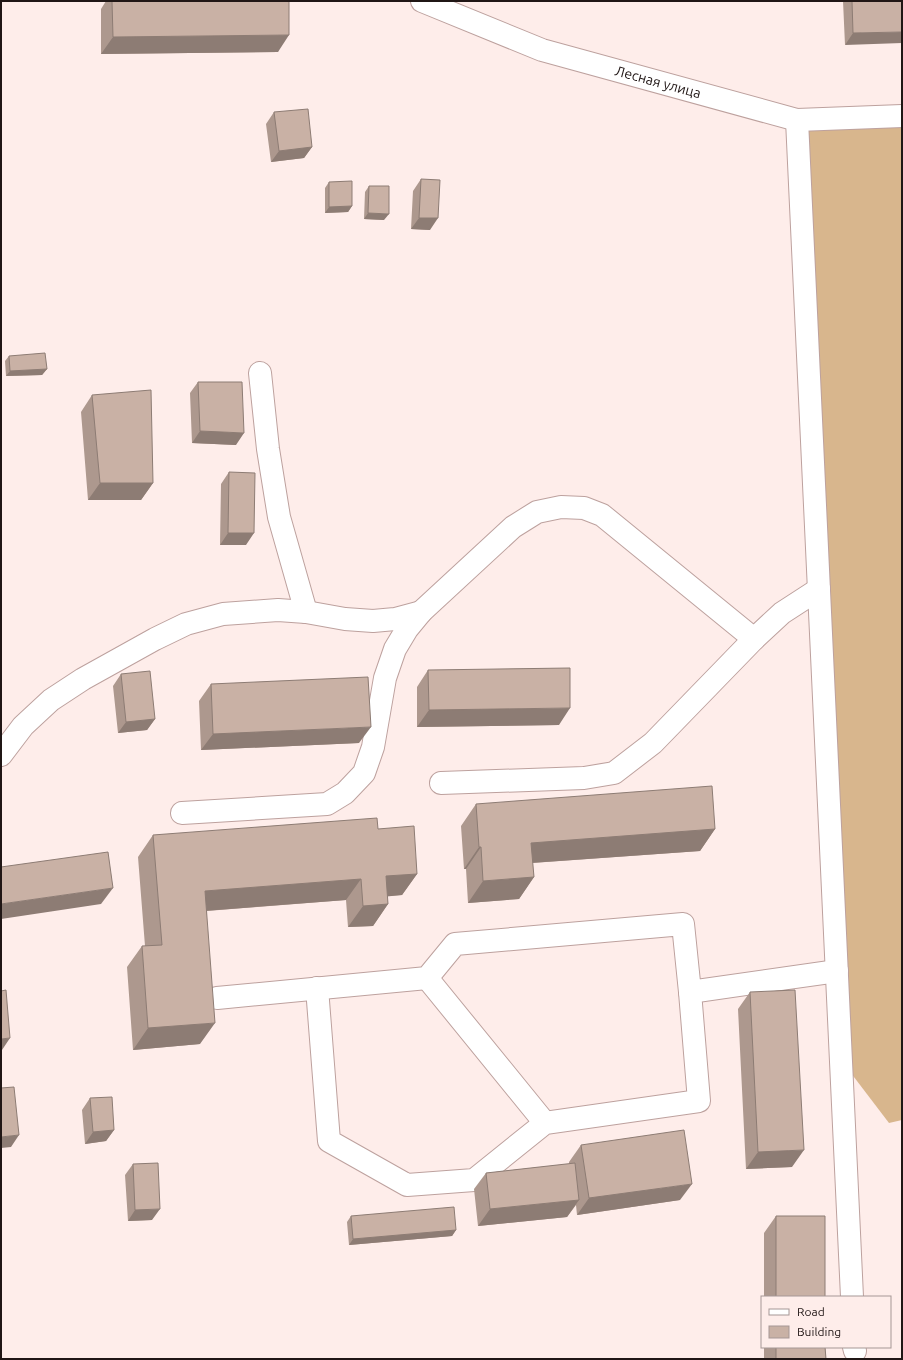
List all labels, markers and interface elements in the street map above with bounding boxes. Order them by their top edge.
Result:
street label: Лесная улица [613,62,703,101]
legend [761,1296,891,1348]
text: Road [797,1305,825,1318]
text: Building [797,1325,841,1338]

